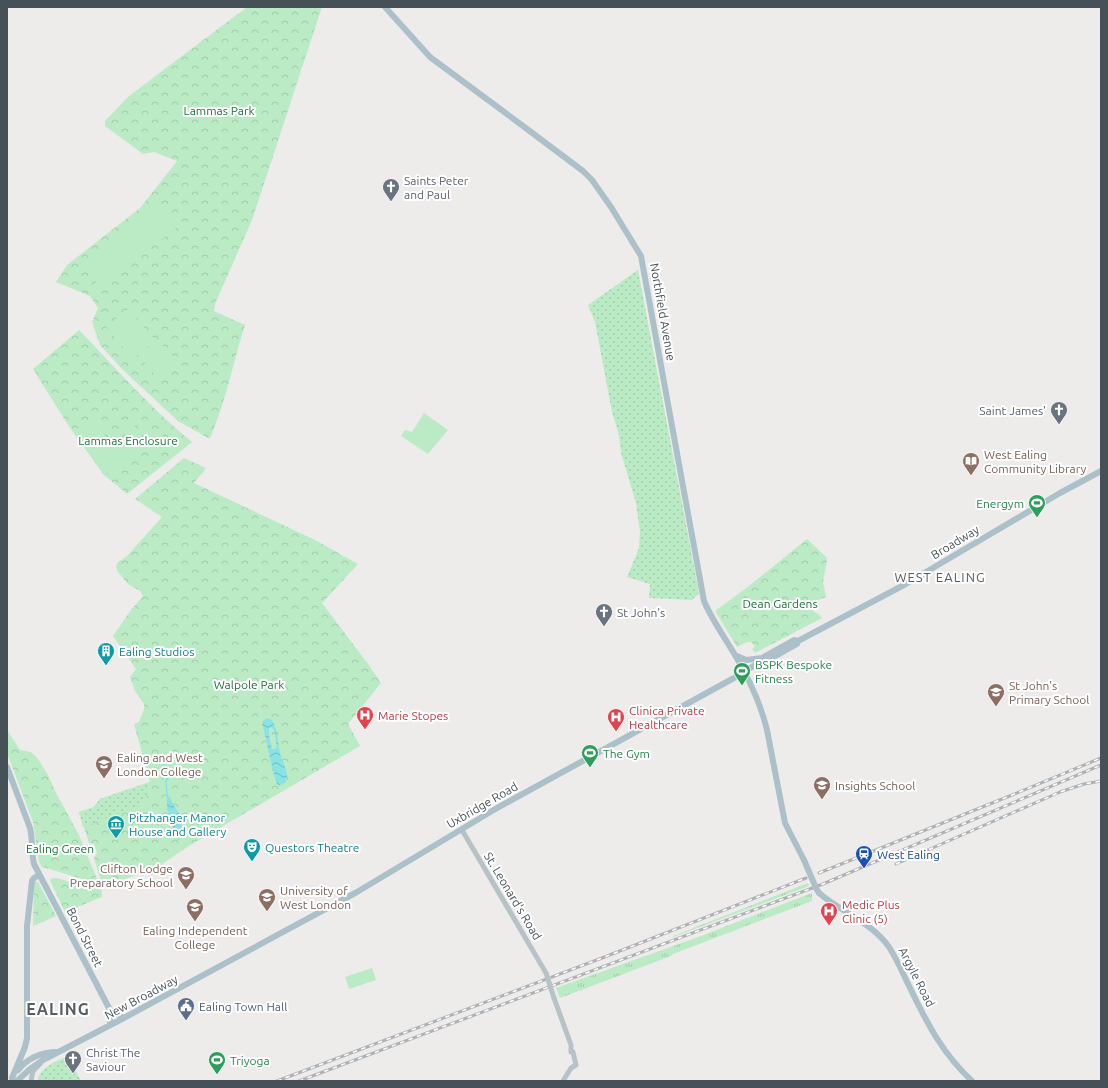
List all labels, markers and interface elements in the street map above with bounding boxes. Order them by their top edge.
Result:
park label: Lammas Park [184,104,254,117]
place label: Saints Peter and Paul [404,174,469,201]
church icon: Saints Peter and Paul [381,177,401,202]
street label: Northfield Avenue [648,262,678,362]
church icon: Saint James' [1049,400,1069,425]
place label: Saint James' [979,404,1046,417]
park label: Lammas Enclosure [78,434,178,447]
place label: West Ealing Community Library [984,448,1087,475]
library icon: West Ealing Community Library [961,451,981,476]
sports icon: Energym [1027,493,1047,518]
place label: Energym [976,497,1024,510]
street label: Broadway [929,523,982,561]
district label: WEST EALING [894,570,986,584]
park label: Dean Gardens [742,597,818,610]
church icon: St John's [594,602,614,627]
place label: St John's [617,606,665,619]
building icon: Ealing Studios [96,641,116,666]
place label: Ealing Studios [119,645,194,658]
place label: BSPK Bespoke Fitness [755,658,832,685]
sports icon: BSPK Bespoke Fitness [732,661,752,686]
park label: Walpole Park [214,678,284,691]
place label: St John's Primary School [1009,679,1089,706]
school or university icon: St John's Primary School [986,682,1006,707]
place label: Clinica Private Healthcare [629,704,705,731]
hospital icon: Marie Stopes [355,705,375,730]
hospital icon: Clinica Private Healthcare [606,707,626,732]
place label: Marie Stopes [378,709,448,722]
sports icon: The Gym [580,743,600,768]
place label: The Gym [603,747,650,760]
place label: Ealing and West London College [117,751,203,778]
school or university icon: Ealing and West London College [94,754,114,779]
school or university icon: Insights School [812,775,832,800]
street label: Uxbridge Road [444,779,520,831]
place label: Insights School [835,779,915,792]
place label: Pitzhanger Manor House and Gallery [129,811,226,838]
museum icon: Pitzhanger Manor House and Gallery [106,814,126,839]
theatre icon: Questors Theatre [242,837,262,862]
place label: Questors Theatre [265,841,359,854]
park label: Ealing Green [26,842,94,855]
station icon: West Ealing [854,844,874,869]
place label: West Ealing [877,848,940,861]
street label: St. Leonard's Road [482,850,544,942]
place label: Clifton Lodge Preparatory School [70,862,173,889]
school or university icon: Clifton Lodge Preparatory School [176,865,196,890]
place label: University of West London [280,884,351,911]
school or university icon: University of West London [257,887,277,912]
school or university icon: Ealing Independent College [185,897,205,922]
place label: Medic Plus Clinic (5) [842,898,900,926]
hospital icon: Medic Plus Clinic (5) [819,901,839,926]
street label: Bond Street [65,905,106,969]
place label: Ealing Independent College [143,924,248,951]
street label: Argyle Road [896,945,938,1009]
street label: New Broadway [102,972,180,1022]
public building icon: Ealing Town Hall [176,996,196,1021]
district label: EALING [26,1000,90,1018]
place label: Ealing Town Hall [199,1000,287,1013]
place label: Christ The Saviour [86,1046,141,1073]
church icon: Christ The Saviour [63,1049,83,1074]
sports icon: Triyoga [207,1050,227,1075]
place label: Triyoga [230,1054,270,1067]

